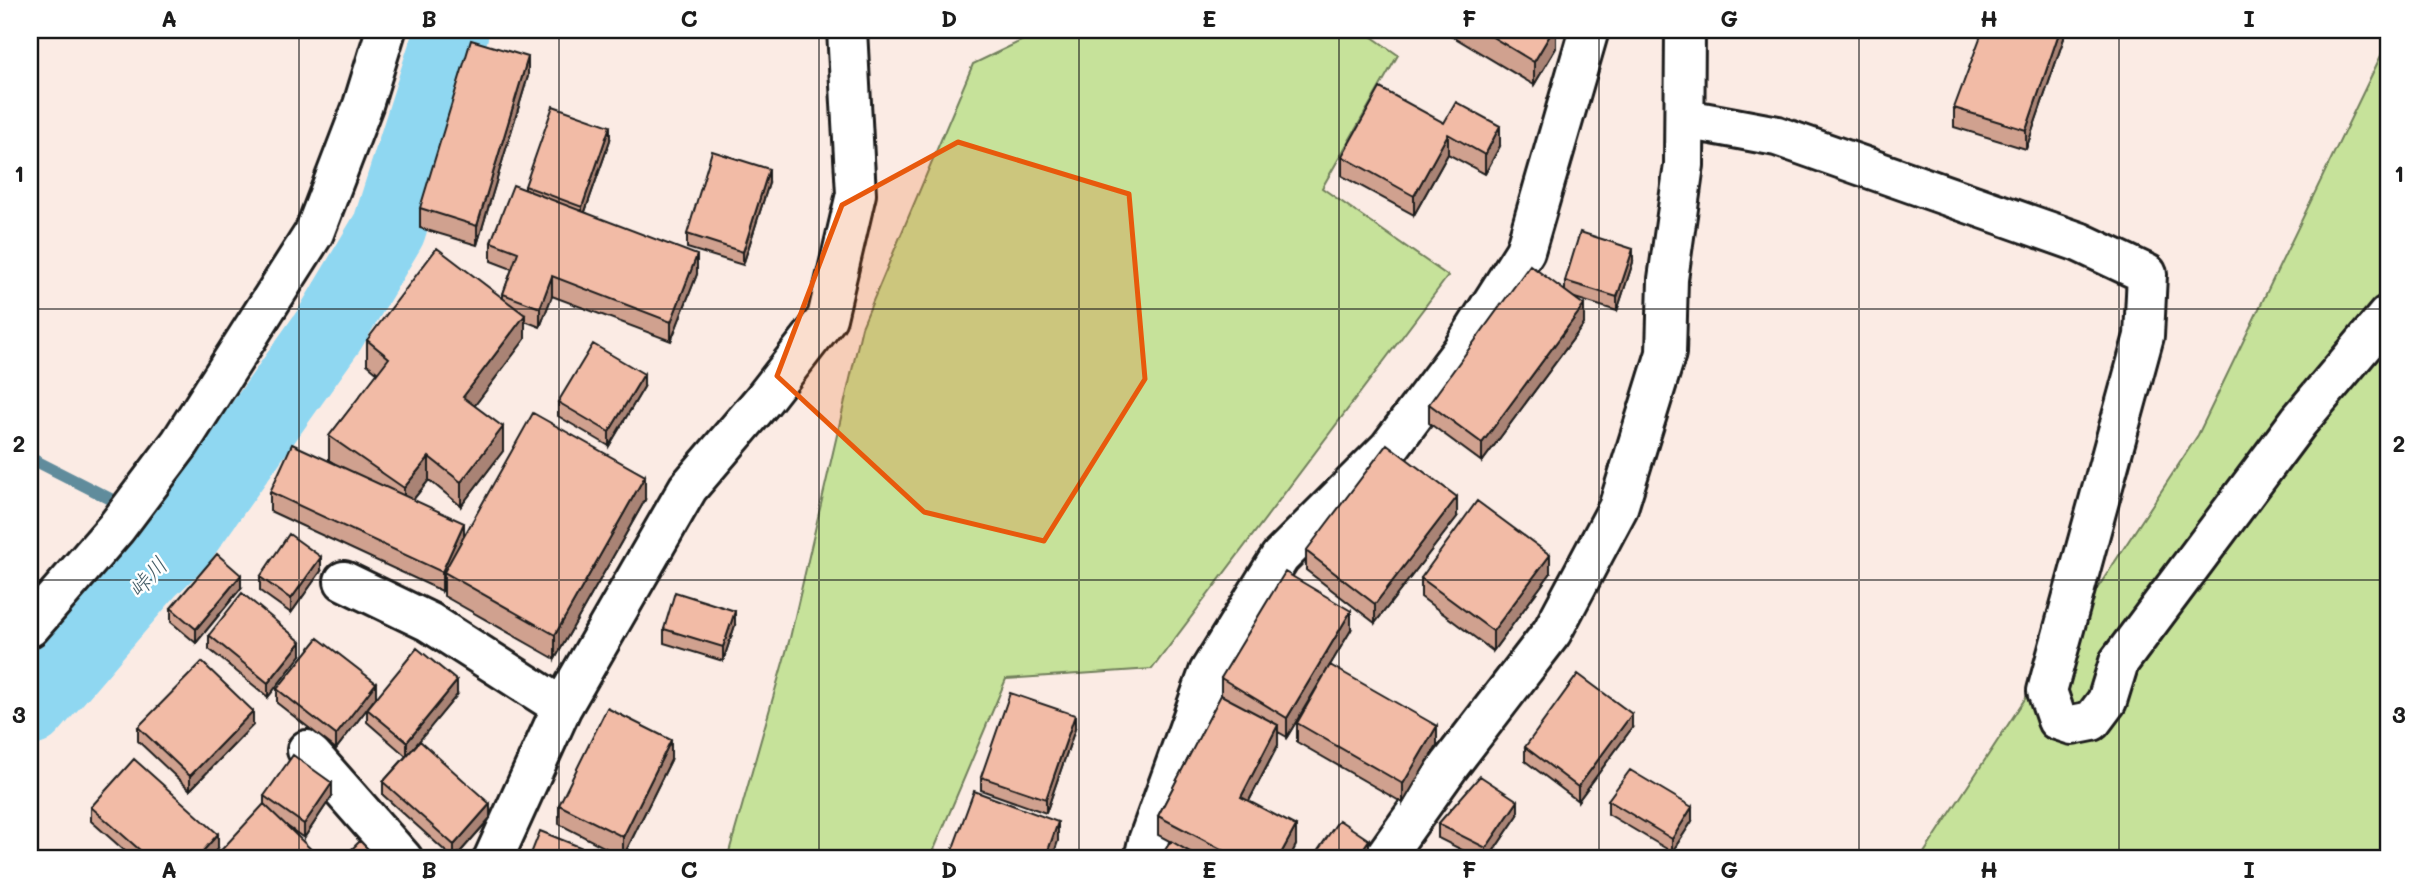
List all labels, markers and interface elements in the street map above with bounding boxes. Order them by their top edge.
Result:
text: A [161,3,177,33]
text: B [421,3,437,33]
text: C [680,3,698,33]
text: D [941,3,957,33]
text: E [1202,3,1216,33]
text: F [1462,3,1476,33]
text: G [1720,3,1738,33]
text: H [1980,3,1998,33]
text: I [2243,3,2255,33]
text: 1 [14,158,24,188]
text: 1 [2394,158,2404,188]
text: 2 [13,428,25,458]
text: 2 [2393,428,2405,458]
water label: 峠川 [120,550,174,604]
text: 3 [12,699,26,729]
text: 3 [2392,699,2406,729]
text: A [161,854,177,884]
text: B [421,854,437,884]
text: C [680,854,698,884]
text: D [941,854,957,884]
text: E [1202,854,1216,884]
text: F [1462,854,1476,884]
text: G [1720,854,1738,884]
text: H [1980,854,1998,884]
text: I [2243,854,2255,884]

